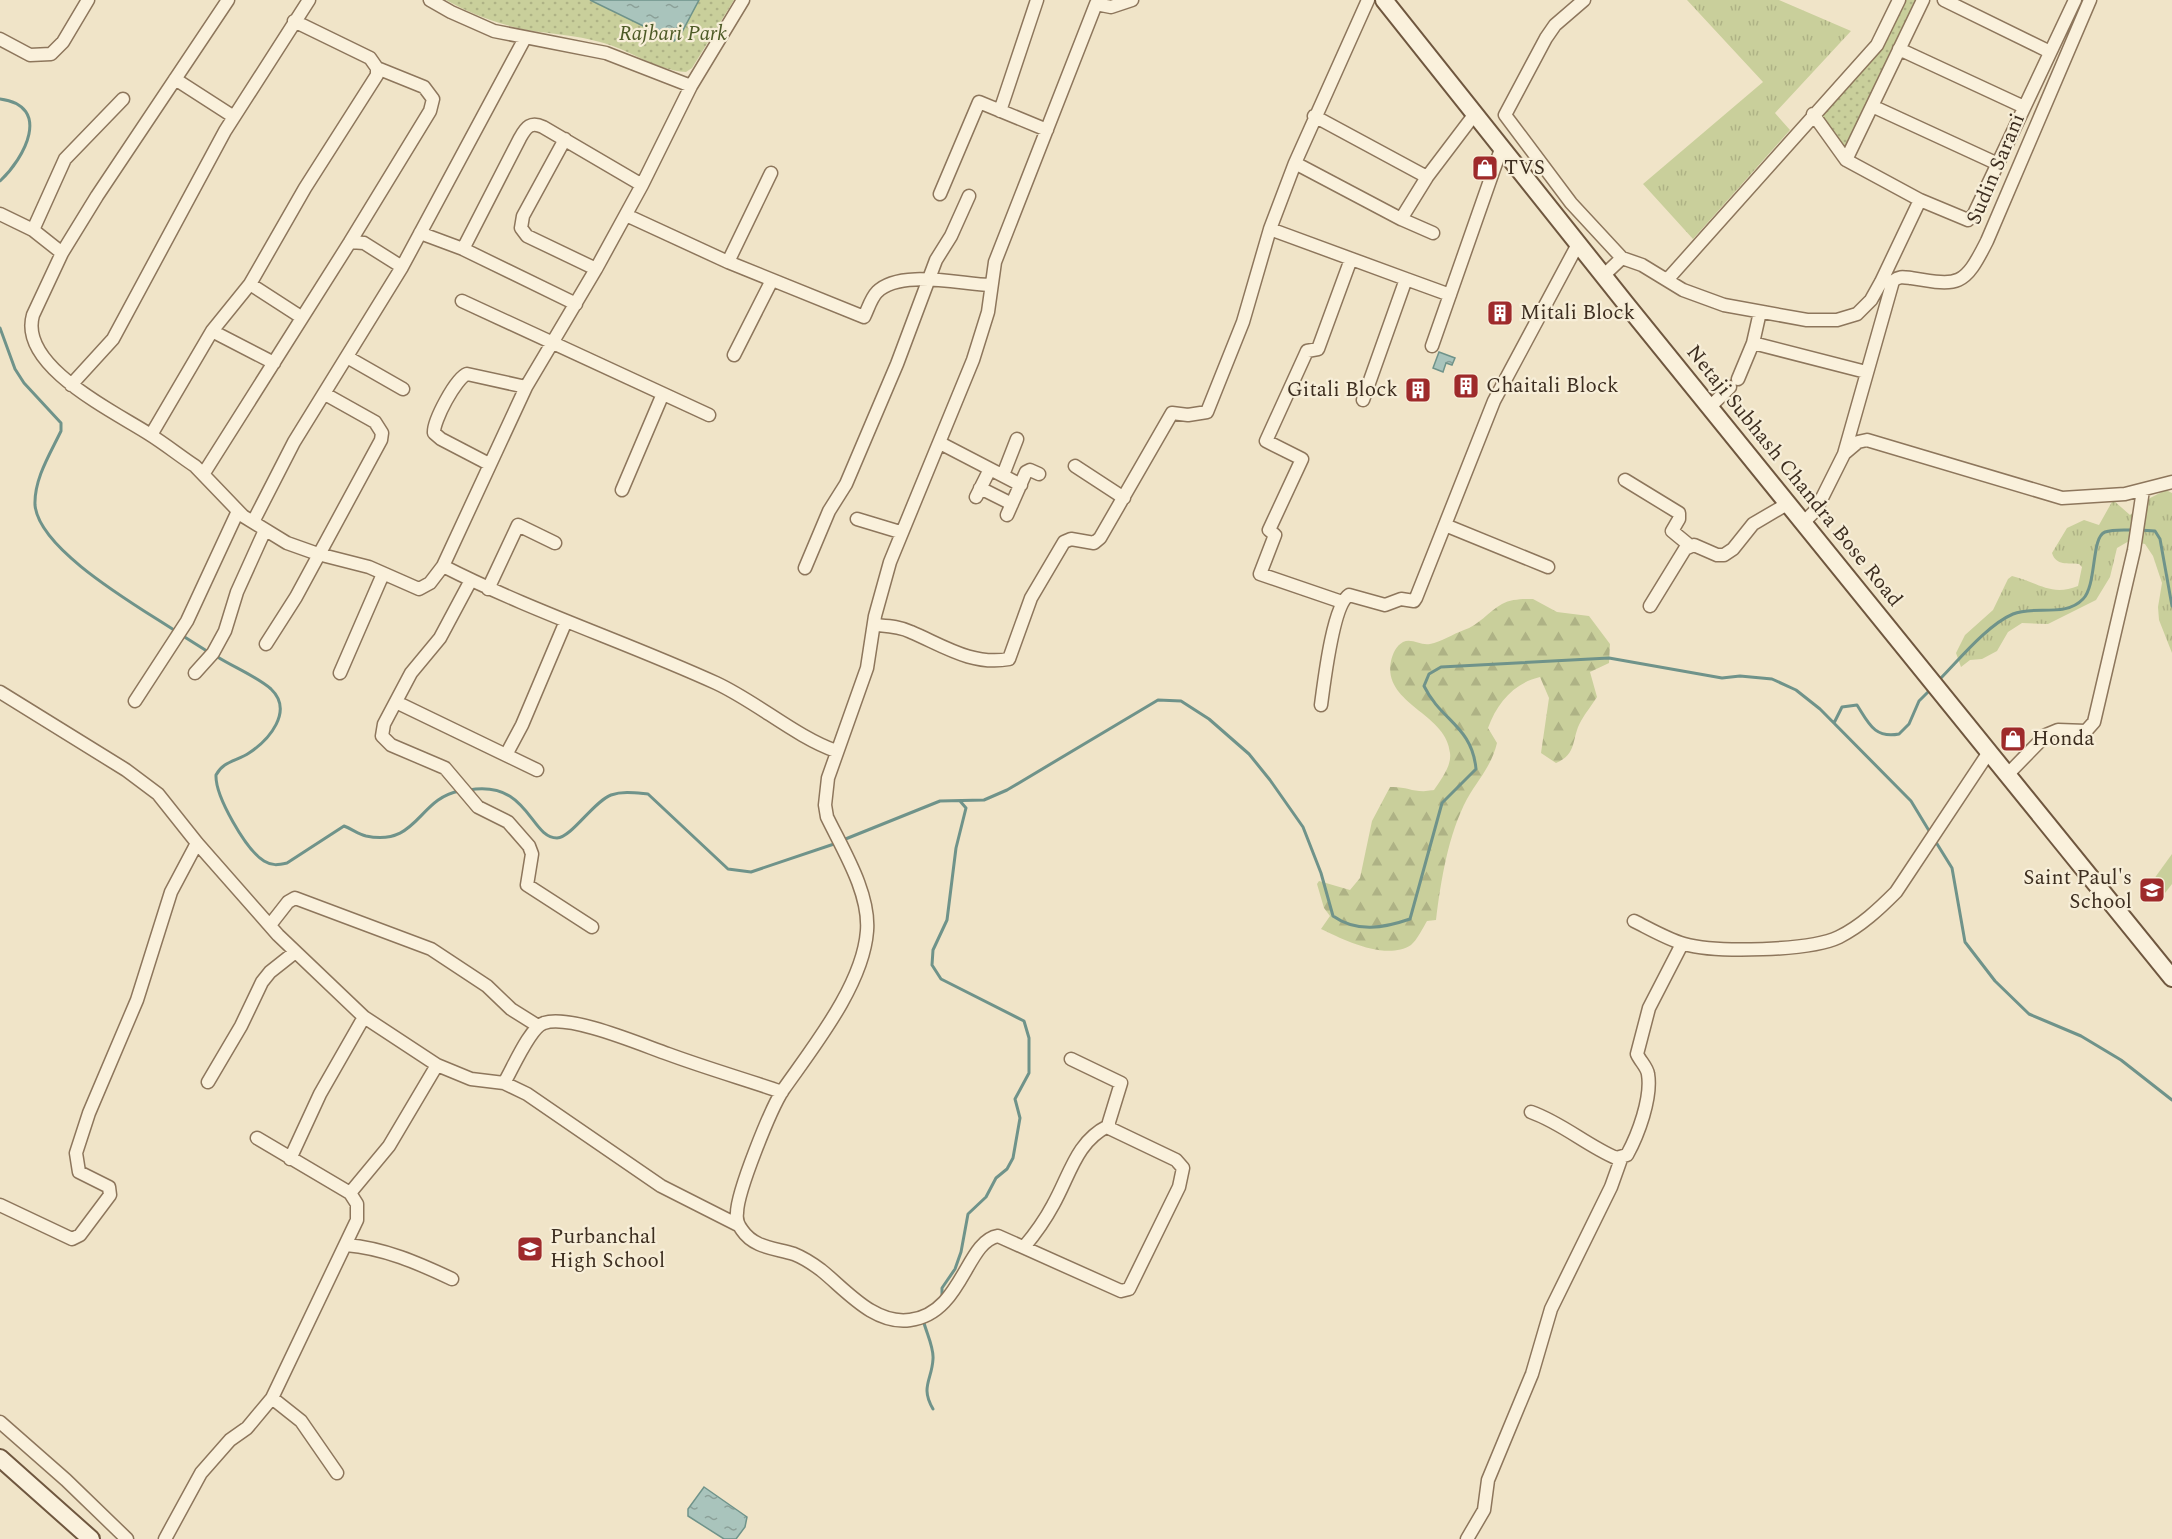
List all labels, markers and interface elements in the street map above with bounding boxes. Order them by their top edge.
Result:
park label: Rajbari Park [619,18,727,50]
street label: Sudin Sarani [1958,108,2034,230]
place label: TVS [1504,152,1545,184]
shop icon: TVS [1470,153,1500,183]
place label: Mitali Block [1520,297,1636,329]
building icon: Mitali Block [1485,298,1515,328]
street label: Netaji Subhash Chandra Bose Road [1678,338,1910,614]
place label: Chaitali Block [1486,370,1619,402]
building icon: Chaitali Block [1451,371,1481,401]
place label: Gitali Block [1287,374,1398,406]
building icon: Gitali Block [1403,375,1433,405]
place label: Honda [2032,723,2095,755]
shop icon: Honda [1998,724,2028,754]
place label: Saint Paul's School [2023,862,2132,918]
school or university icon: Saint Paul's School [2137,875,2167,905]
place label: Purbanchal High School [550,1221,665,1277]
school or university icon: Purbanchal High School [515,1234,545,1264]

